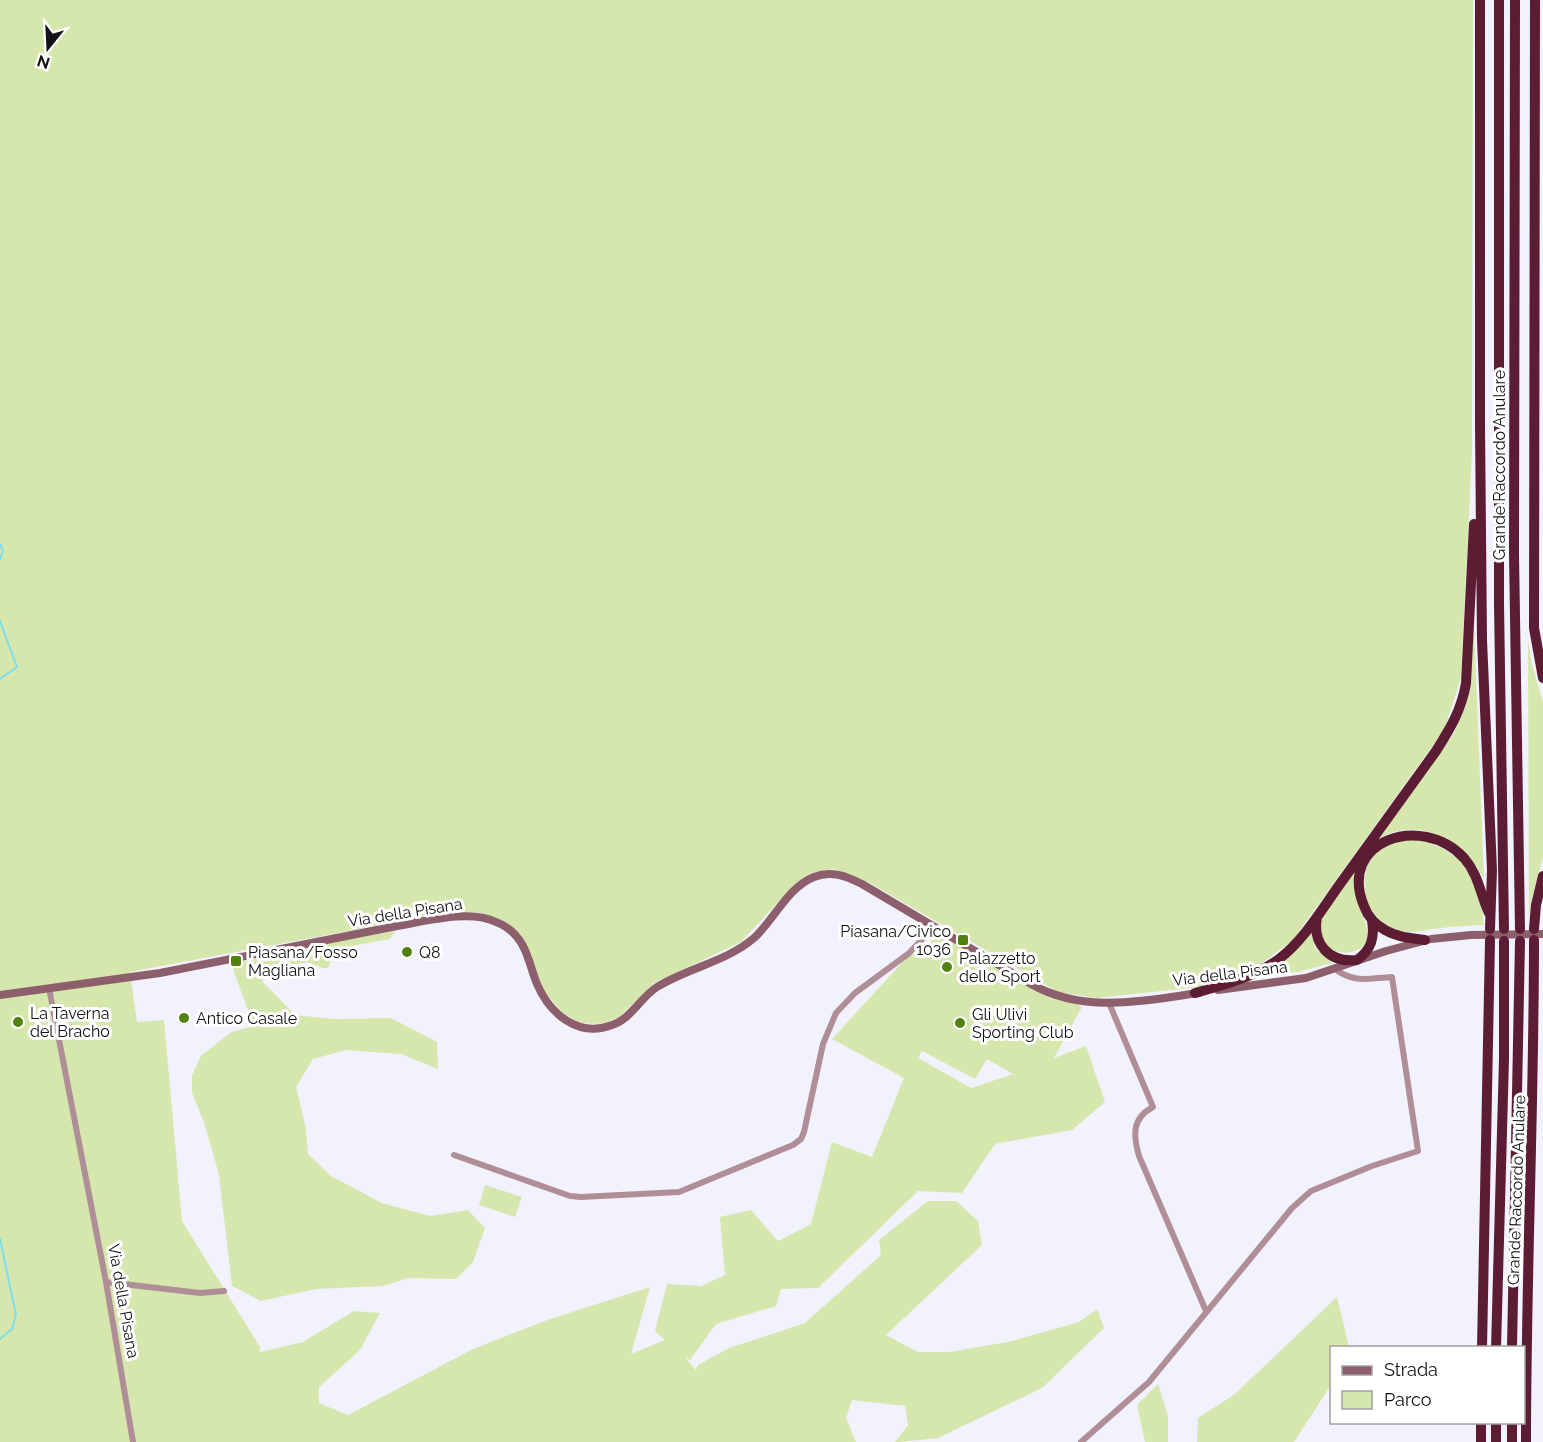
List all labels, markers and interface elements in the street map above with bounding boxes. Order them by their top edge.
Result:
north arrow [18,18,78,78]
text: N [35,51,52,73]
street label: Grande Raccordo Anulare [1490,370,1509,560]
street label: Via della Pisana [346,894,464,931]
place label: Piasana/Civico 1036 [840,922,951,959]
marker: Piasana/Civico 1036 [956,933,970,947]
place label: Piasana/Fosso Magliana [248,943,358,980]
place label: Q8 [419,943,440,962]
marker: Q8 [400,945,414,959]
place label: Palazzetto dello Sport [959,949,1041,986]
marker: Piasana/Fosso Magliana [229,954,243,968]
street label: Via della Pisana [1171,957,1289,990]
marker: Palazzetto dello Sport [940,960,954,974]
place label: La Taverna del Bracho [30,1004,110,1041]
place label: Gli Ulivi Sporting Club [972,1005,1074,1042]
place label: Antico Casale [196,1009,297,1028]
marker: Antico Casale [177,1011,191,1025]
marker: La Taverna del Bracho [11,1015,25,1029]
marker: Gli Ulivi Sporting Club [953,1016,967,1030]
street label: Grande Raccordo Anulare [1504,1095,1529,1285]
street label: Via della Pisana [104,1242,143,1360]
legend [1330,1346,1525,1424]
text: Strada [1384,1359,1438,1380]
text: Parco [1384,1389,1432,1410]

